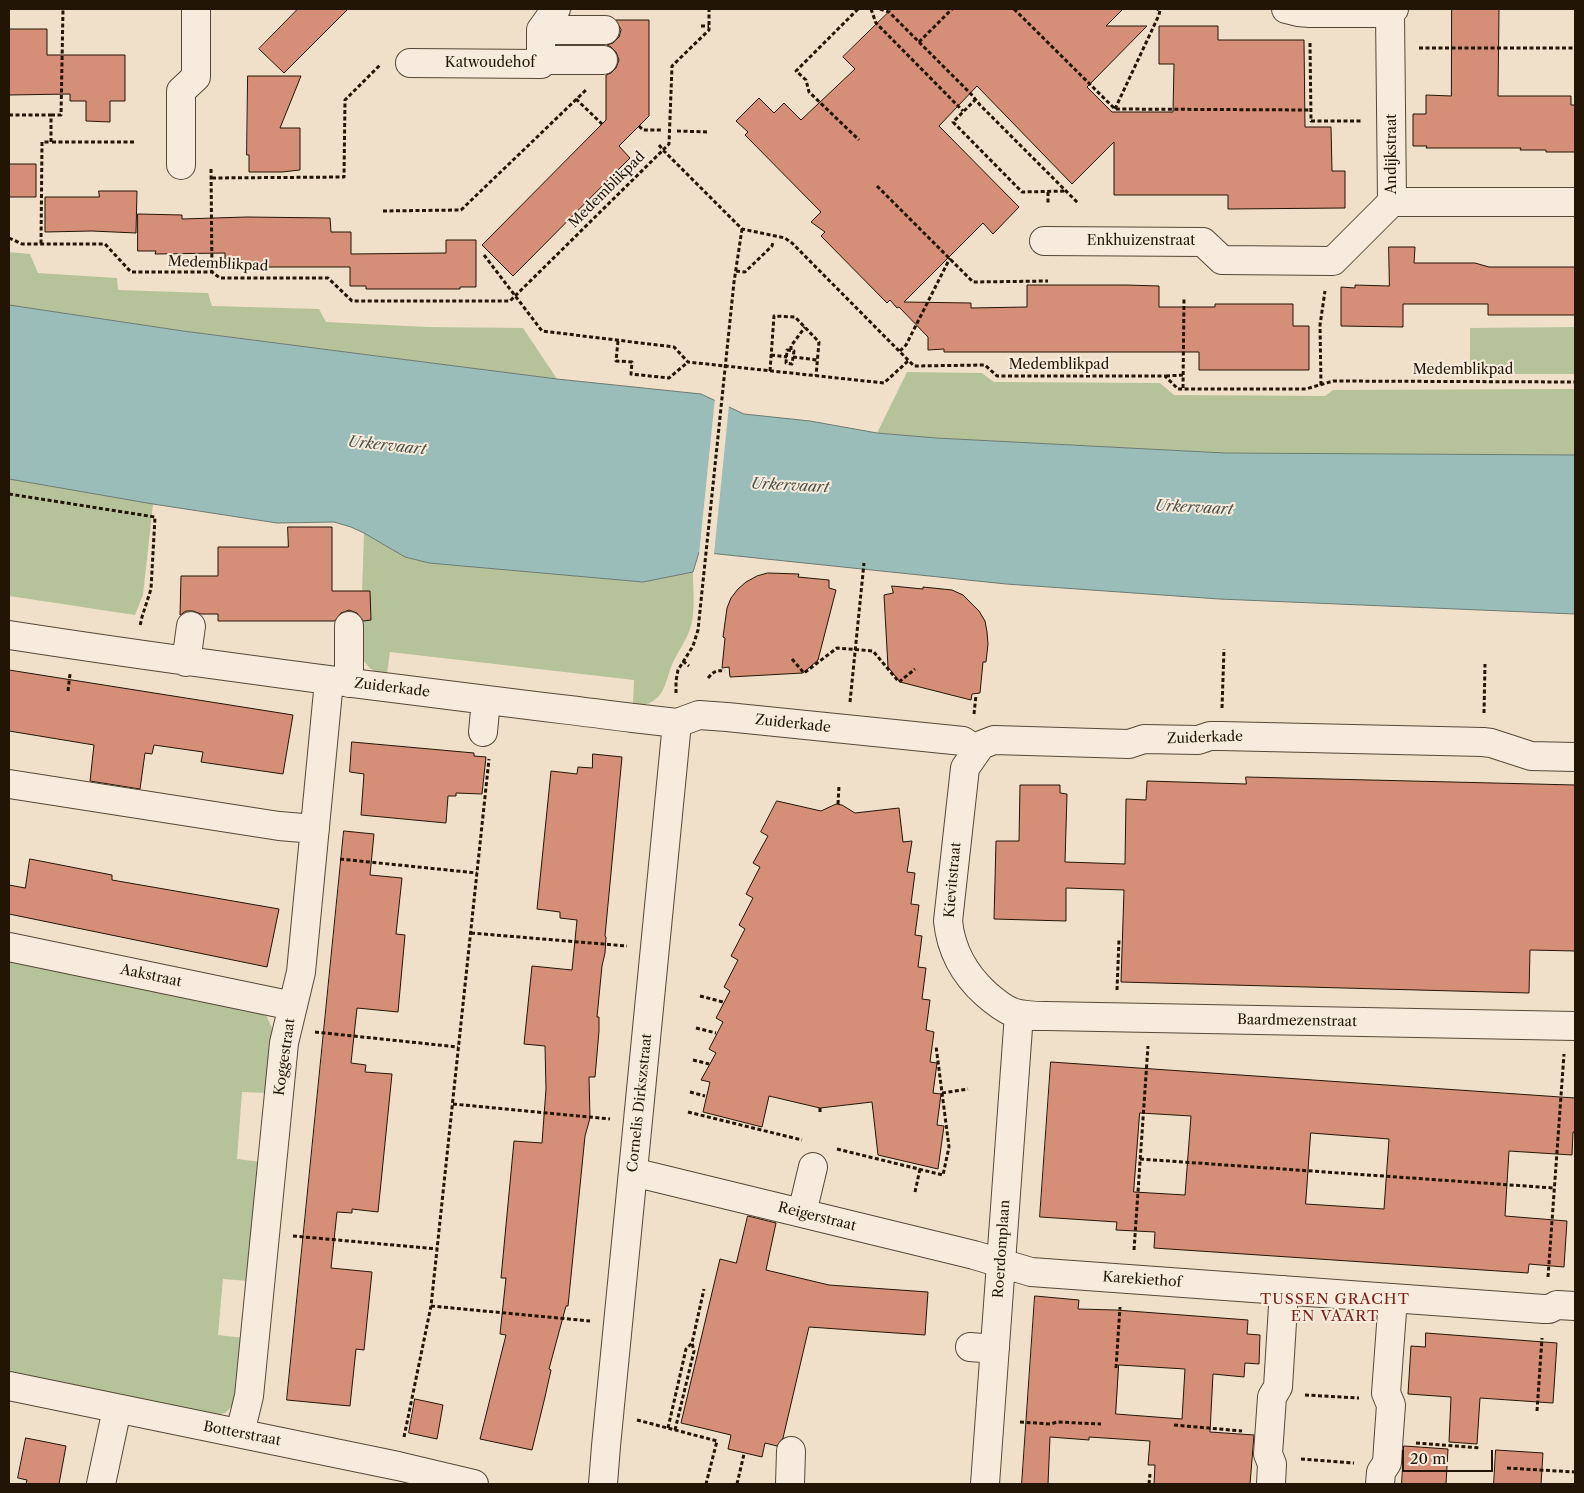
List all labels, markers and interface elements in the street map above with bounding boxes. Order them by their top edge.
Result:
street label: Katwoudehof [445,55,535,71]
street label: Andijkstraat [1384,114,1400,194]
street label: Medemblikpad [566,149,648,231]
street label: Enkhuizenstraat [1087,233,1195,249]
street label: Medemblikpad [167,253,269,275]
street label: Medemblikpad [1009,357,1109,373]
street label: Medemblikpad [1413,362,1513,378]
water label: Urkervaart [347,433,427,459]
water label: Urkervaart [750,475,830,497]
water label: Urkervaart [1154,497,1234,519]
street label: Zuiderkade [353,675,431,701]
street label: Zuiderkade [754,712,832,736]
street label: Zuiderkade [1167,728,1243,748]
street label: Kievitstraat [941,841,965,919]
street label: Aakstraat [119,961,183,991]
street label: Baardmezenstraat [1237,1012,1357,1030]
street label: Koggestraat [271,1017,299,1097]
street label: Cornelis Dirkszstraat [624,1033,656,1173]
street label: Reigerstraat [776,1199,858,1235]
street label: Roerdomplaan [990,1199,1014,1299]
street label: Karekiethof [1102,1269,1182,1291]
district label: TUSSEN GRACHT EN VAART [1258,1291,1412,1326]
street label: Botterstraat [202,1418,282,1450]
scale bar [1404,1440,1495,1472]
text: 20 m [1410,1449,1446,1468]

